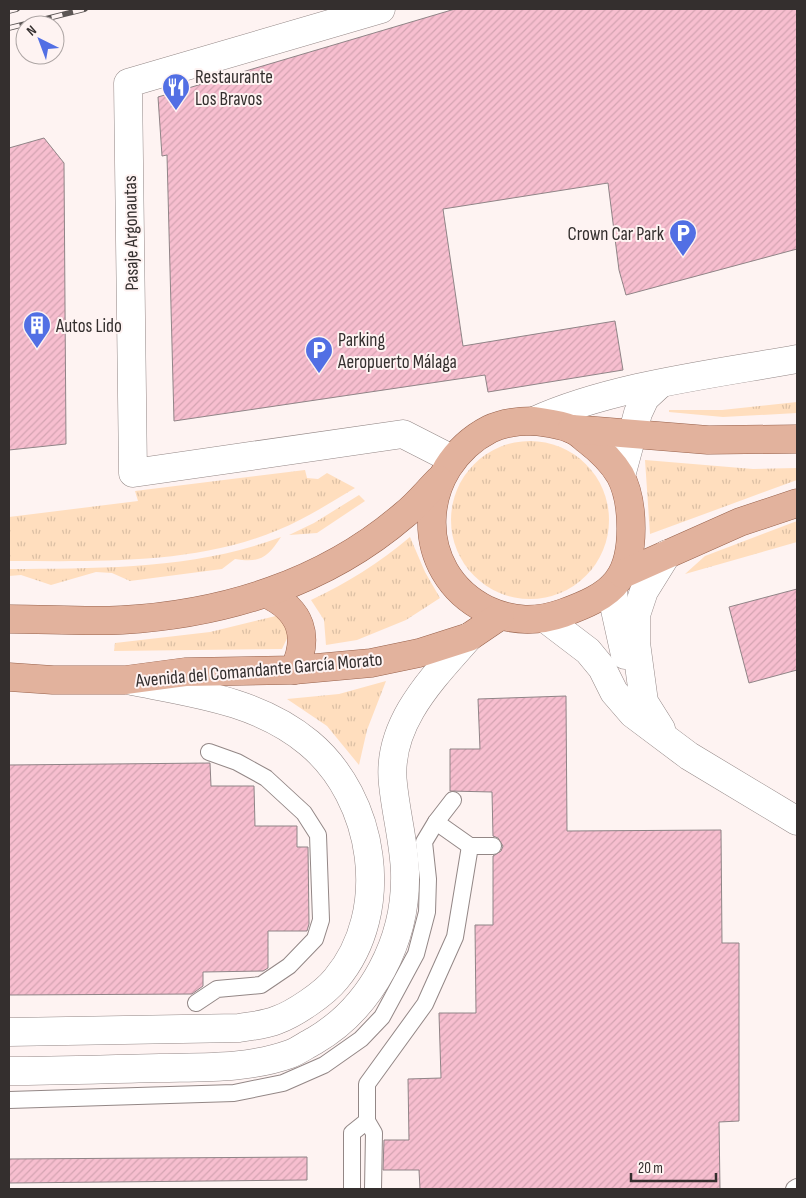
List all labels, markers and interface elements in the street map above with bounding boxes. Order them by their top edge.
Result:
north arrow [15,15,65,65]
text: N [23,22,40,40]
place label: Restaurante Los Bravos [195,66,273,111]
restaurant icon: Restaurante Los Bravos [161,72,191,111]
street label: Pasaje Argonautas [119,175,144,291]
parking icon: Crown Car Park [668,218,698,257]
place label: Crown Car Park [568,223,665,246]
building icon: Autos Lido [22,310,52,349]
place label: Autos Lido [55,315,122,338]
place label: Parking Aeropuerto Málaga [337,329,457,374]
parking icon: Parking Aeropuerto Málaga [304,335,334,374]
street label: Avenida del Comandante García Morato [134,648,383,693]
scale bar [631,1150,716,1182]
text: 20 m [638,1159,663,1178]

